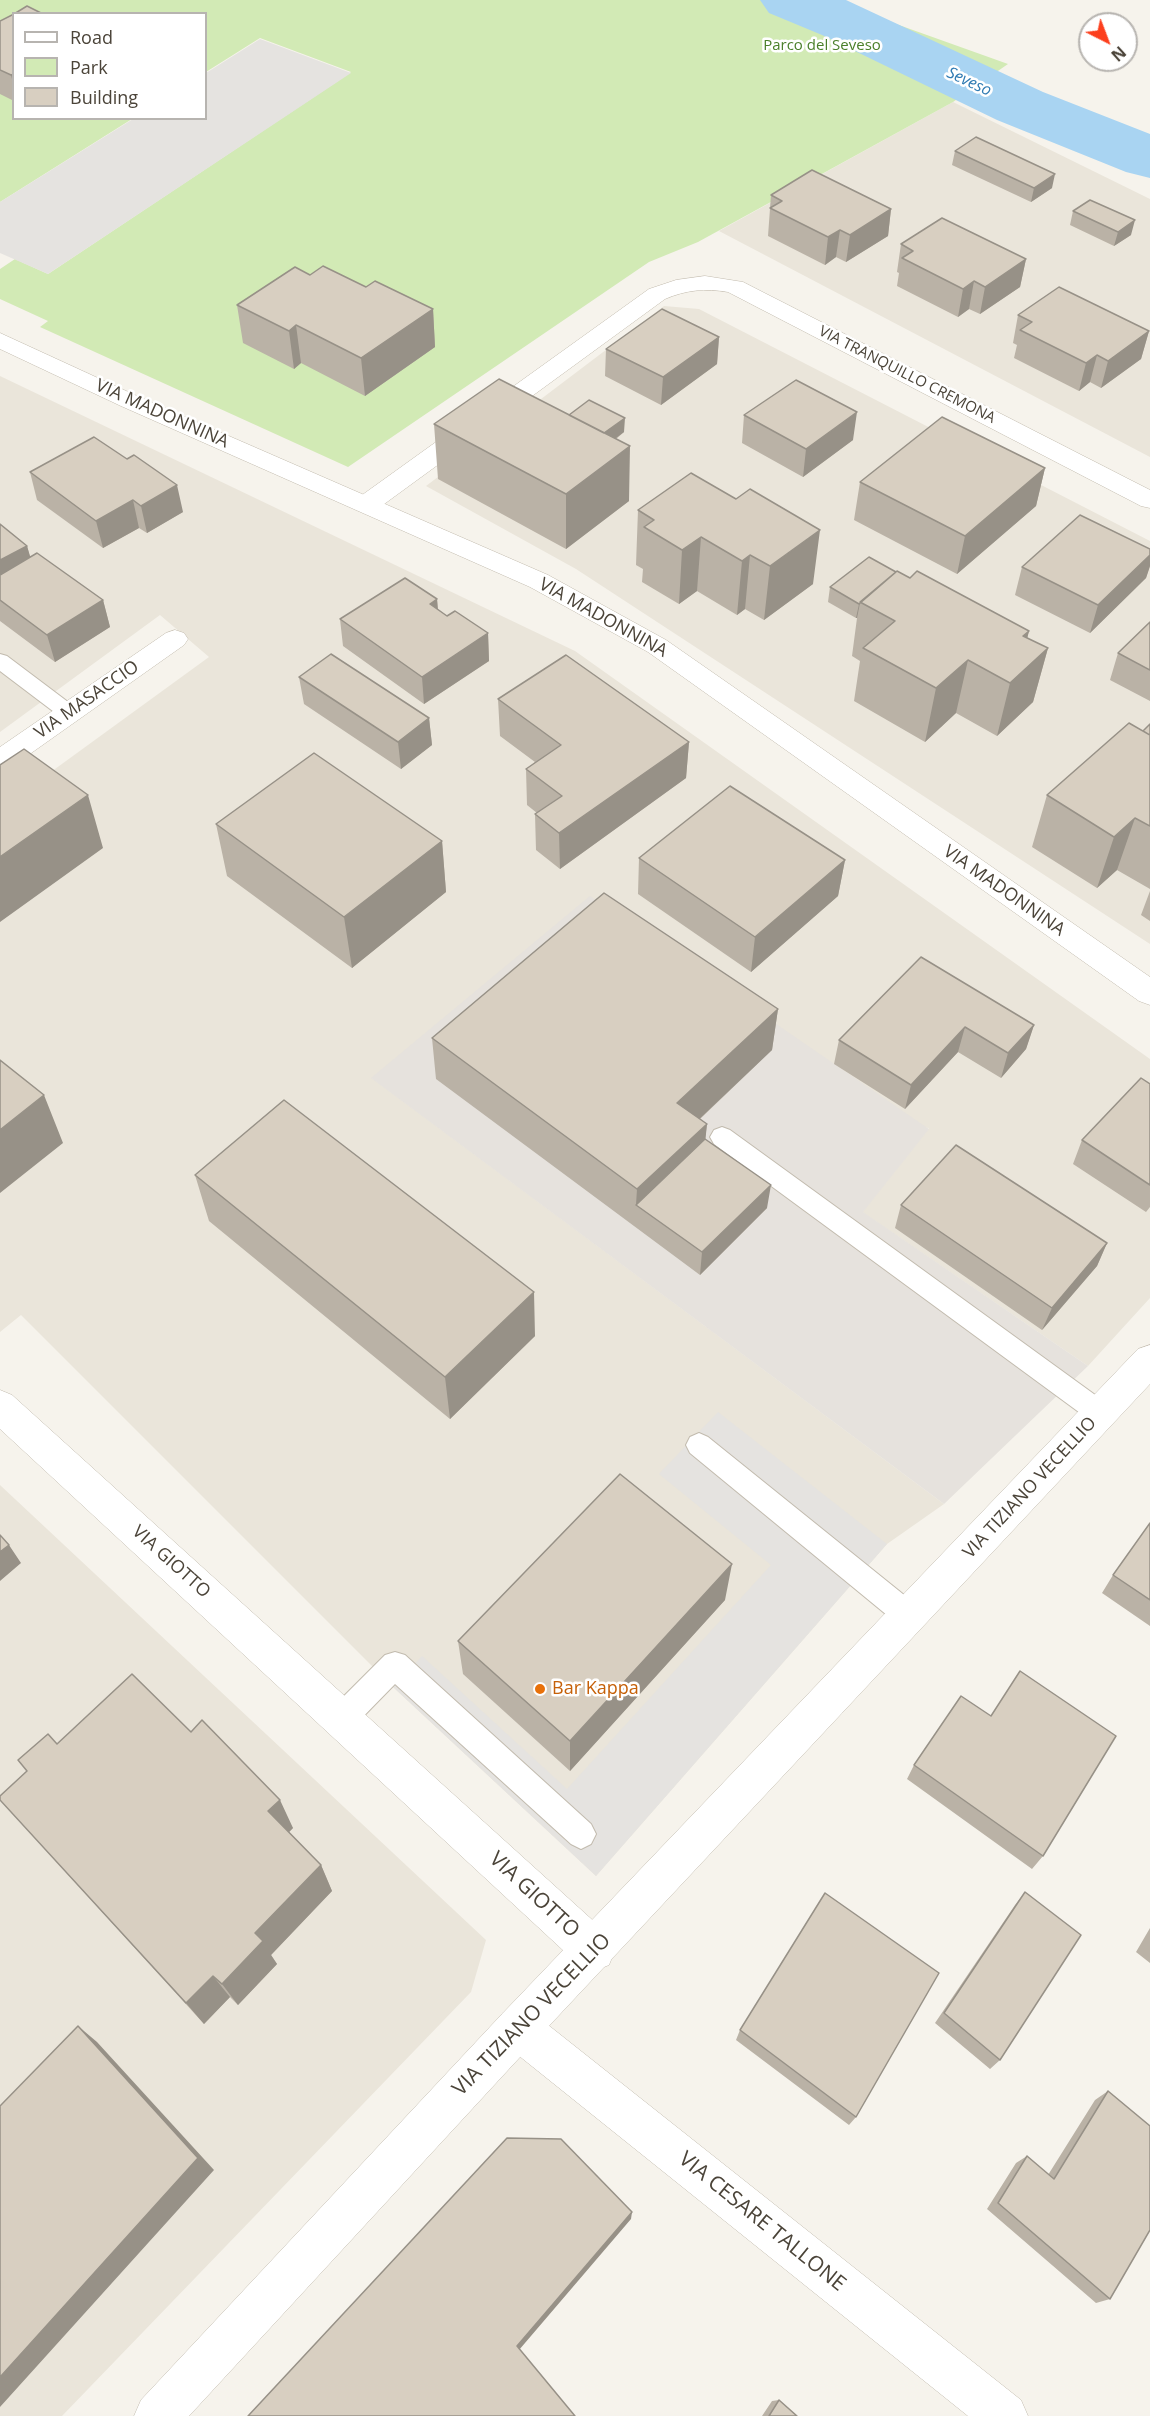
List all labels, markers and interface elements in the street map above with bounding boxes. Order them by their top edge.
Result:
legend [12,12,207,120]
north arrow [1078,12,1138,72]
text: Road [70,25,113,49]
park label: Parco del Seveso [763,37,881,55]
text: N [1107,41,1131,66]
text: Park [70,55,108,79]
water label: Seveso [944,63,994,101]
text: Building [70,85,138,109]
street label: VIA TRANQUILLO CREMONA [816,323,998,427]
street label: VIA MADONNINA [92,375,232,453]
street label: VIA MADONNINA [535,574,671,662]
street label: VIA MASACCIO [31,656,143,744]
street label: VIA MADONNINA [939,841,1069,941]
street label: VIA TIZIANO VECELLIO [959,1413,1101,1563]
street label: VIA GIOTTO [127,1521,215,1603]
place label: Bar Kappa [552,1678,639,1700]
marker: Bar Kappa [533,1682,547,1696]
street label: VIA GIOTTO [484,1847,584,1943]
street label: VIA TIZIANO VECELLIO [448,1928,616,2102]
street label: VIA CESARE TALLONE [673,2147,851,2297]

